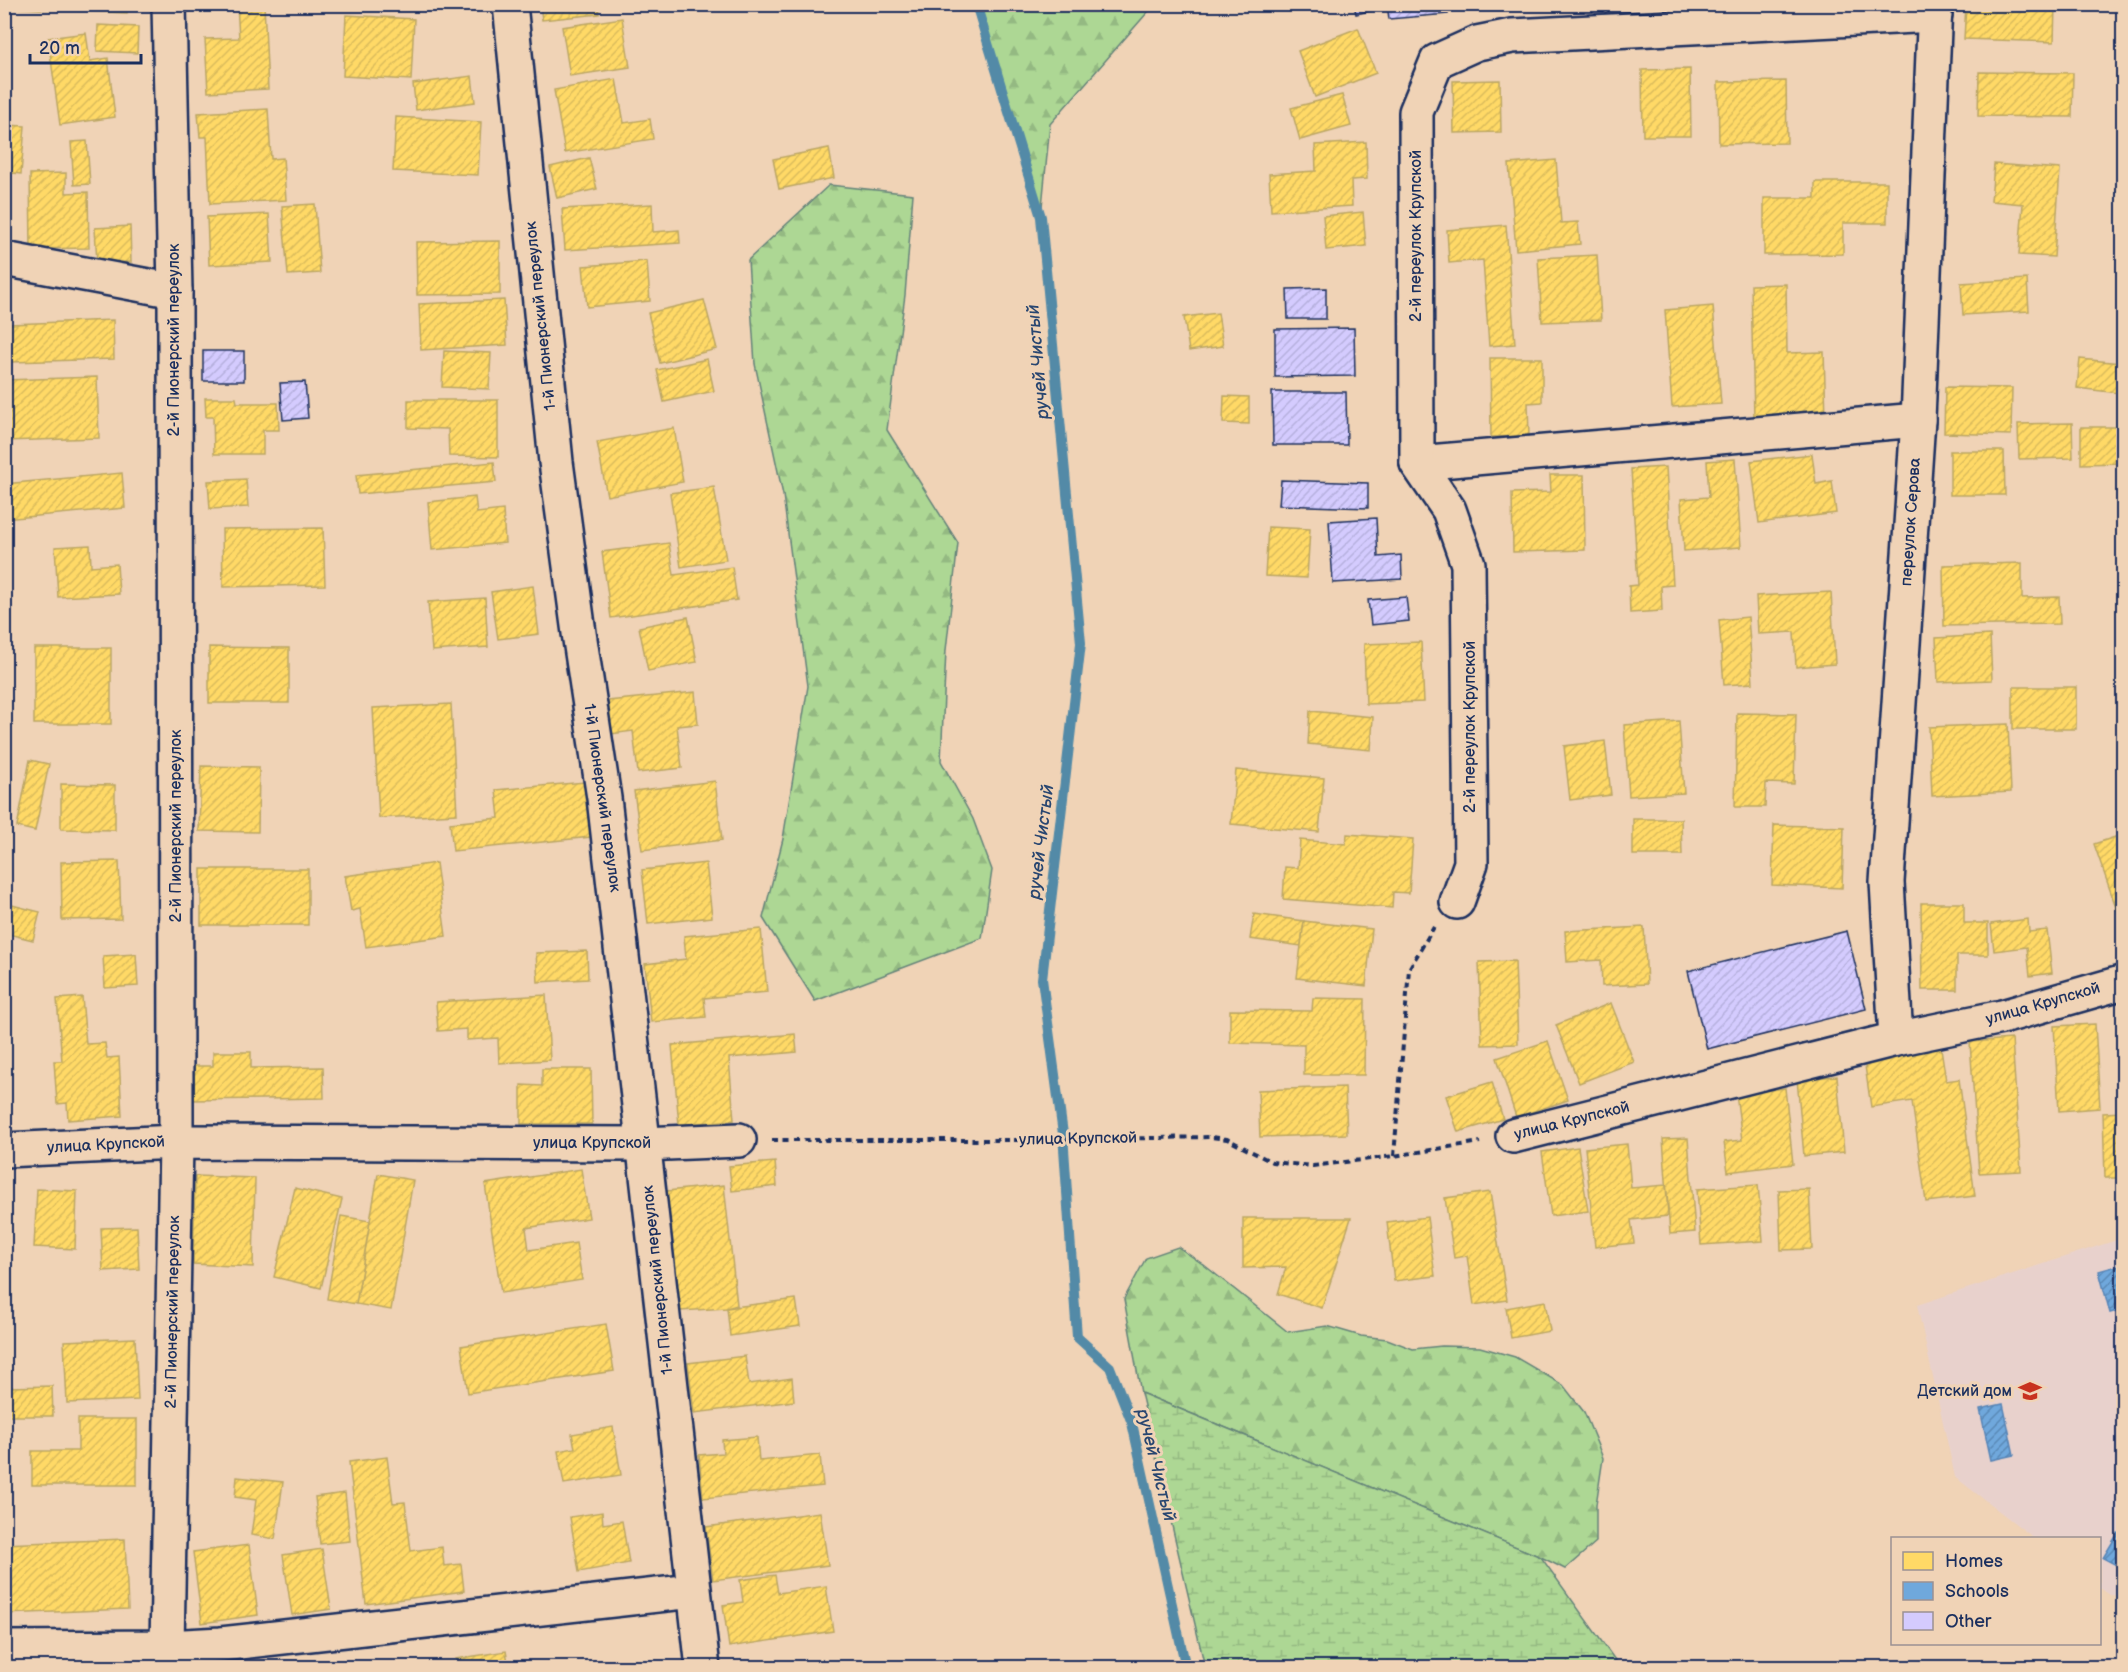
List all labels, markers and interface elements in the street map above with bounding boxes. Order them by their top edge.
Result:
scale bar [30,27,141,65]
text: 20 m [39,38,80,59]
street label: 2-й переулок Крупской [1407,150,1426,322]
street label: 1-й Пионерский переулок [522,220,560,411]
street label: 2-й Пионерский переулок [165,243,184,437]
water label: ручей Чистый [1023,304,1054,421]
street label: переулок Серова [1897,457,1925,587]
street label: 2-й переулок Крупской [1461,641,1480,813]
street label: 1-й Пионерский переулок [579,703,625,894]
street label: 2-й Пионерский переулок [167,729,186,923]
water label: ручей Чистый [1023,783,1058,902]
street label: улица Крупской [1984,979,2102,1029]
street label: улица Крупской [1512,1097,1632,1145]
street label: улица Крупской [1019,1128,1137,1150]
street label: улица Крупской [46,1132,166,1158]
street label: улица Крупской [533,1134,651,1153]
street label: 1-й Пионерский переулок [639,1184,677,1375]
street label: 2-й Пионерский переулок [162,1215,184,1409]
school or university icon: Детский дом [2017,1378,2043,1404]
place label: Детский дом [1917,1382,2012,1401]
water label: ручей Чистый [1132,1406,1180,1524]
legend [1891,1537,2101,1645]
text: Homes [1945,1551,2003,1572]
text: Schools [1945,1581,2009,1602]
text: Other [1945,1611,1992,1632]

